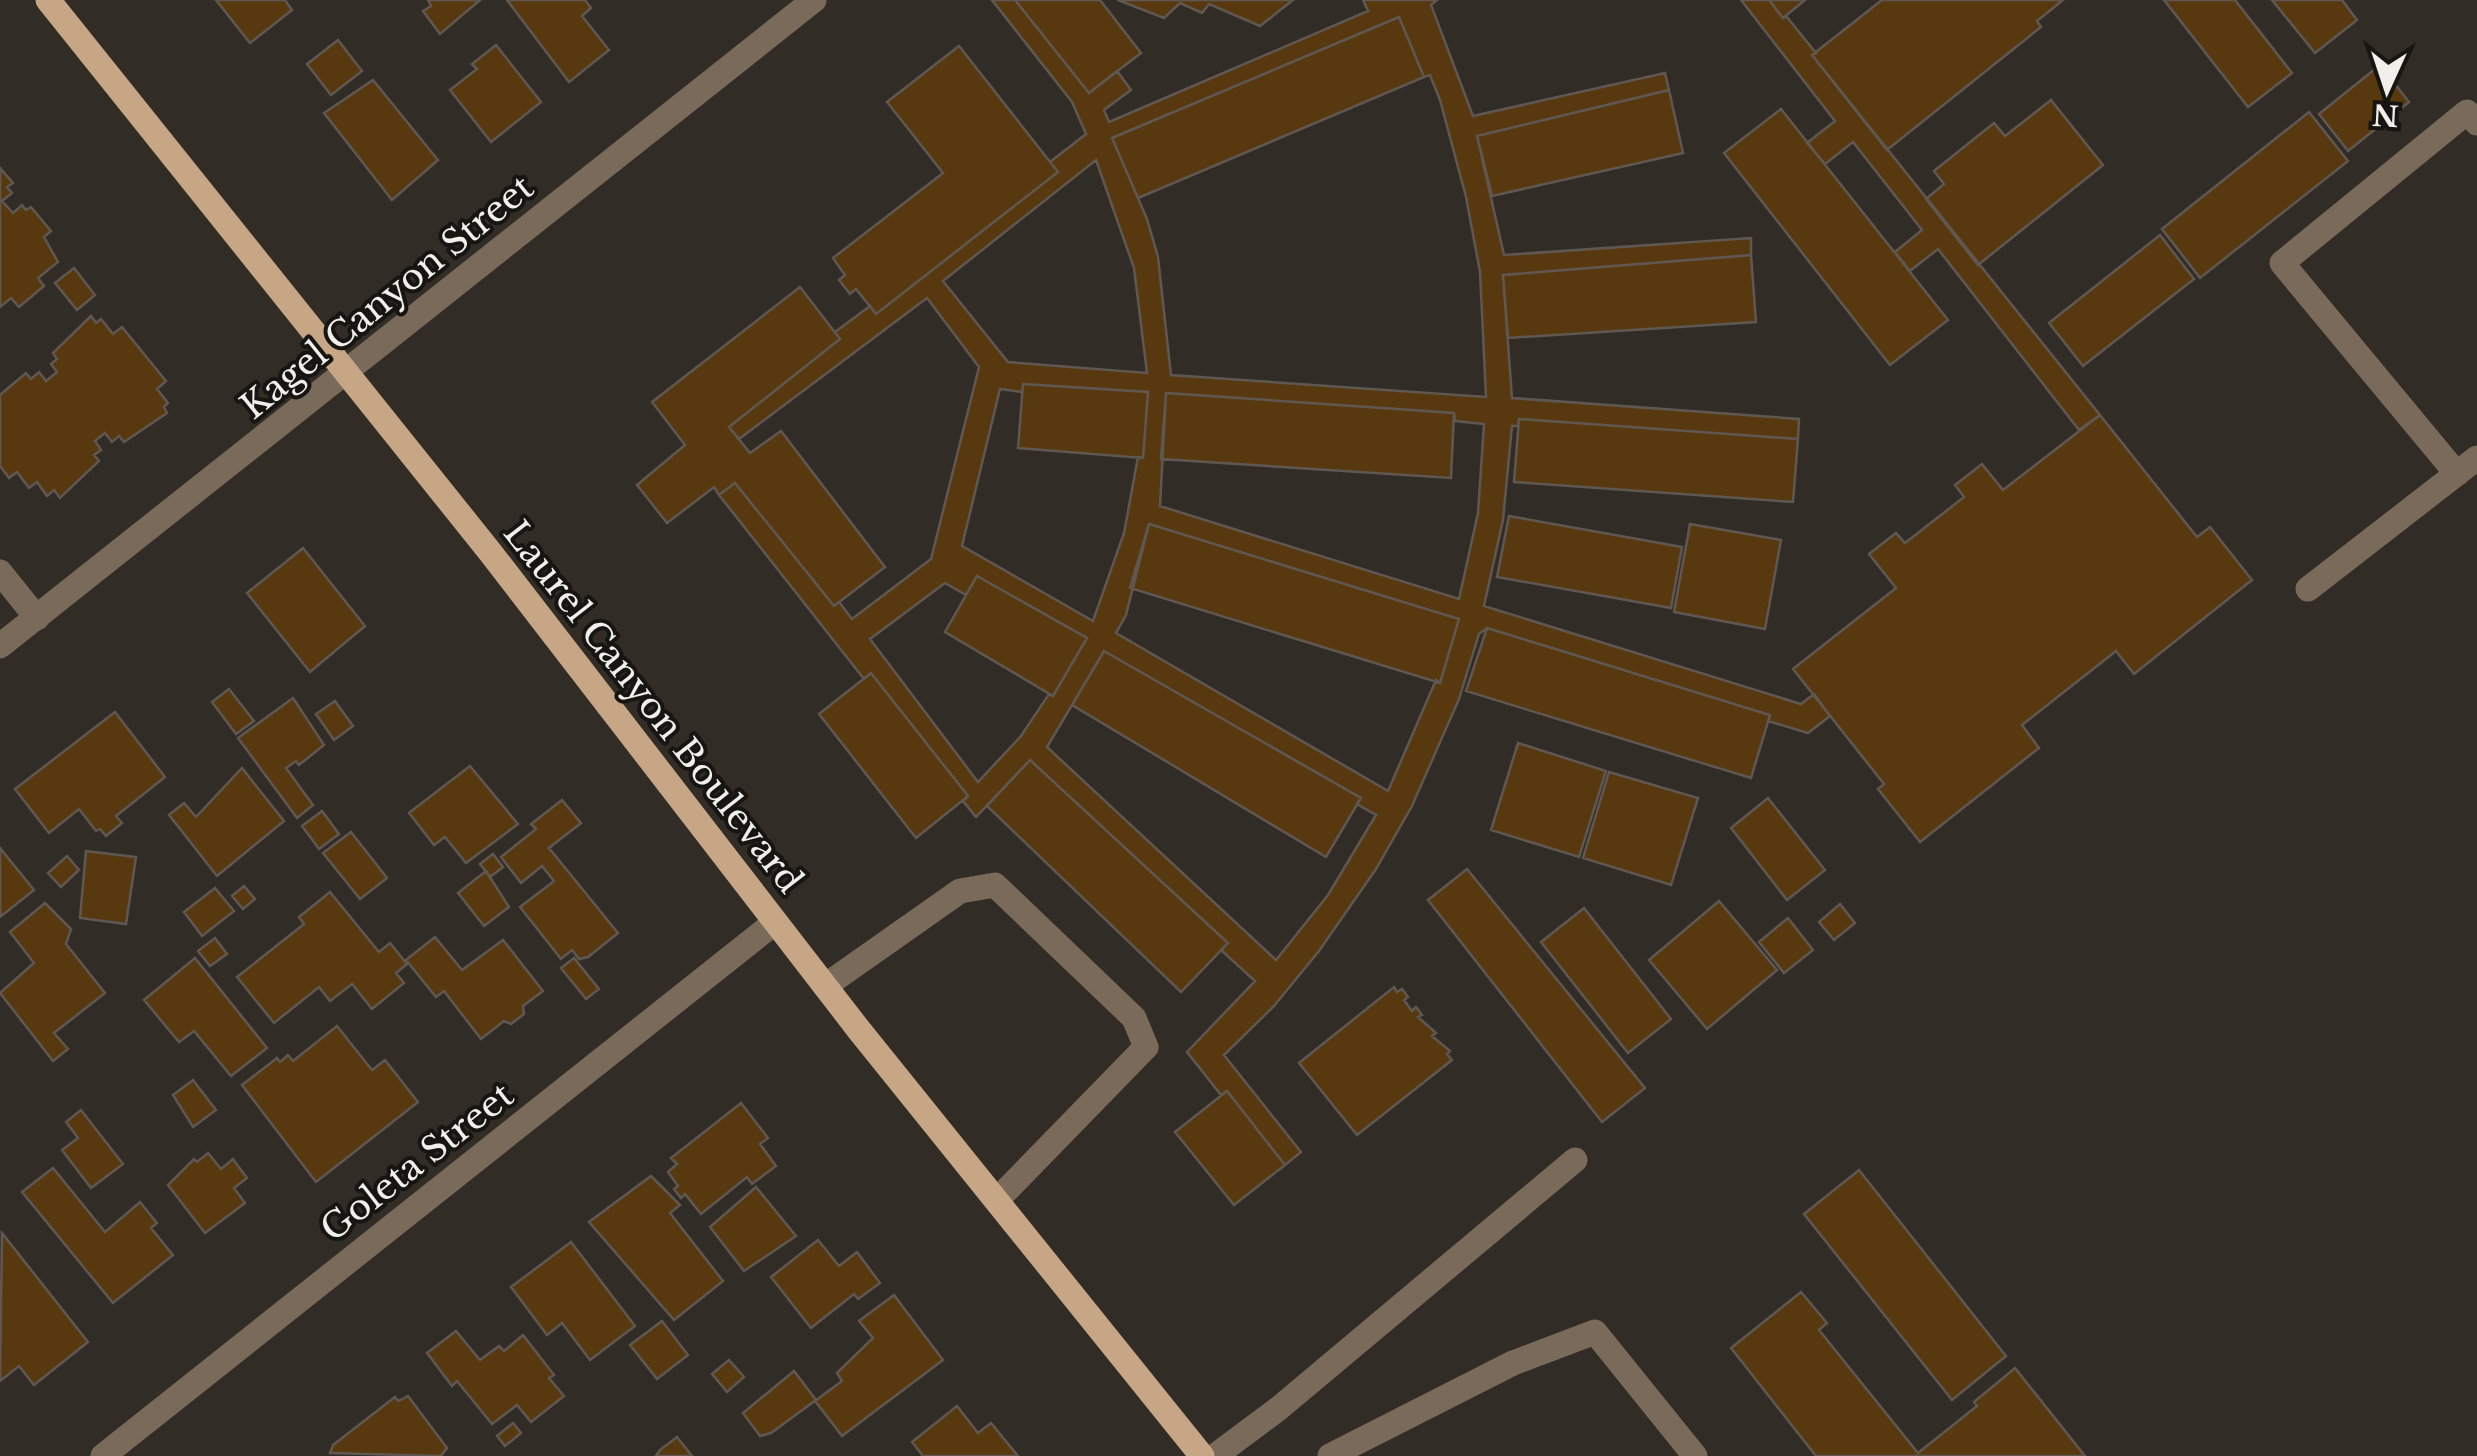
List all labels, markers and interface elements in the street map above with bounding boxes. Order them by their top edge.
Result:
north arrow [2337,40,2437,140]
text: N [2372,96,2400,133]
street label: Kagel Canyon Street [232,165,542,428]
street label: Laurel Canyon Boulevard [495,512,812,901]
street label: Goleta Street [312,1073,521,1250]

